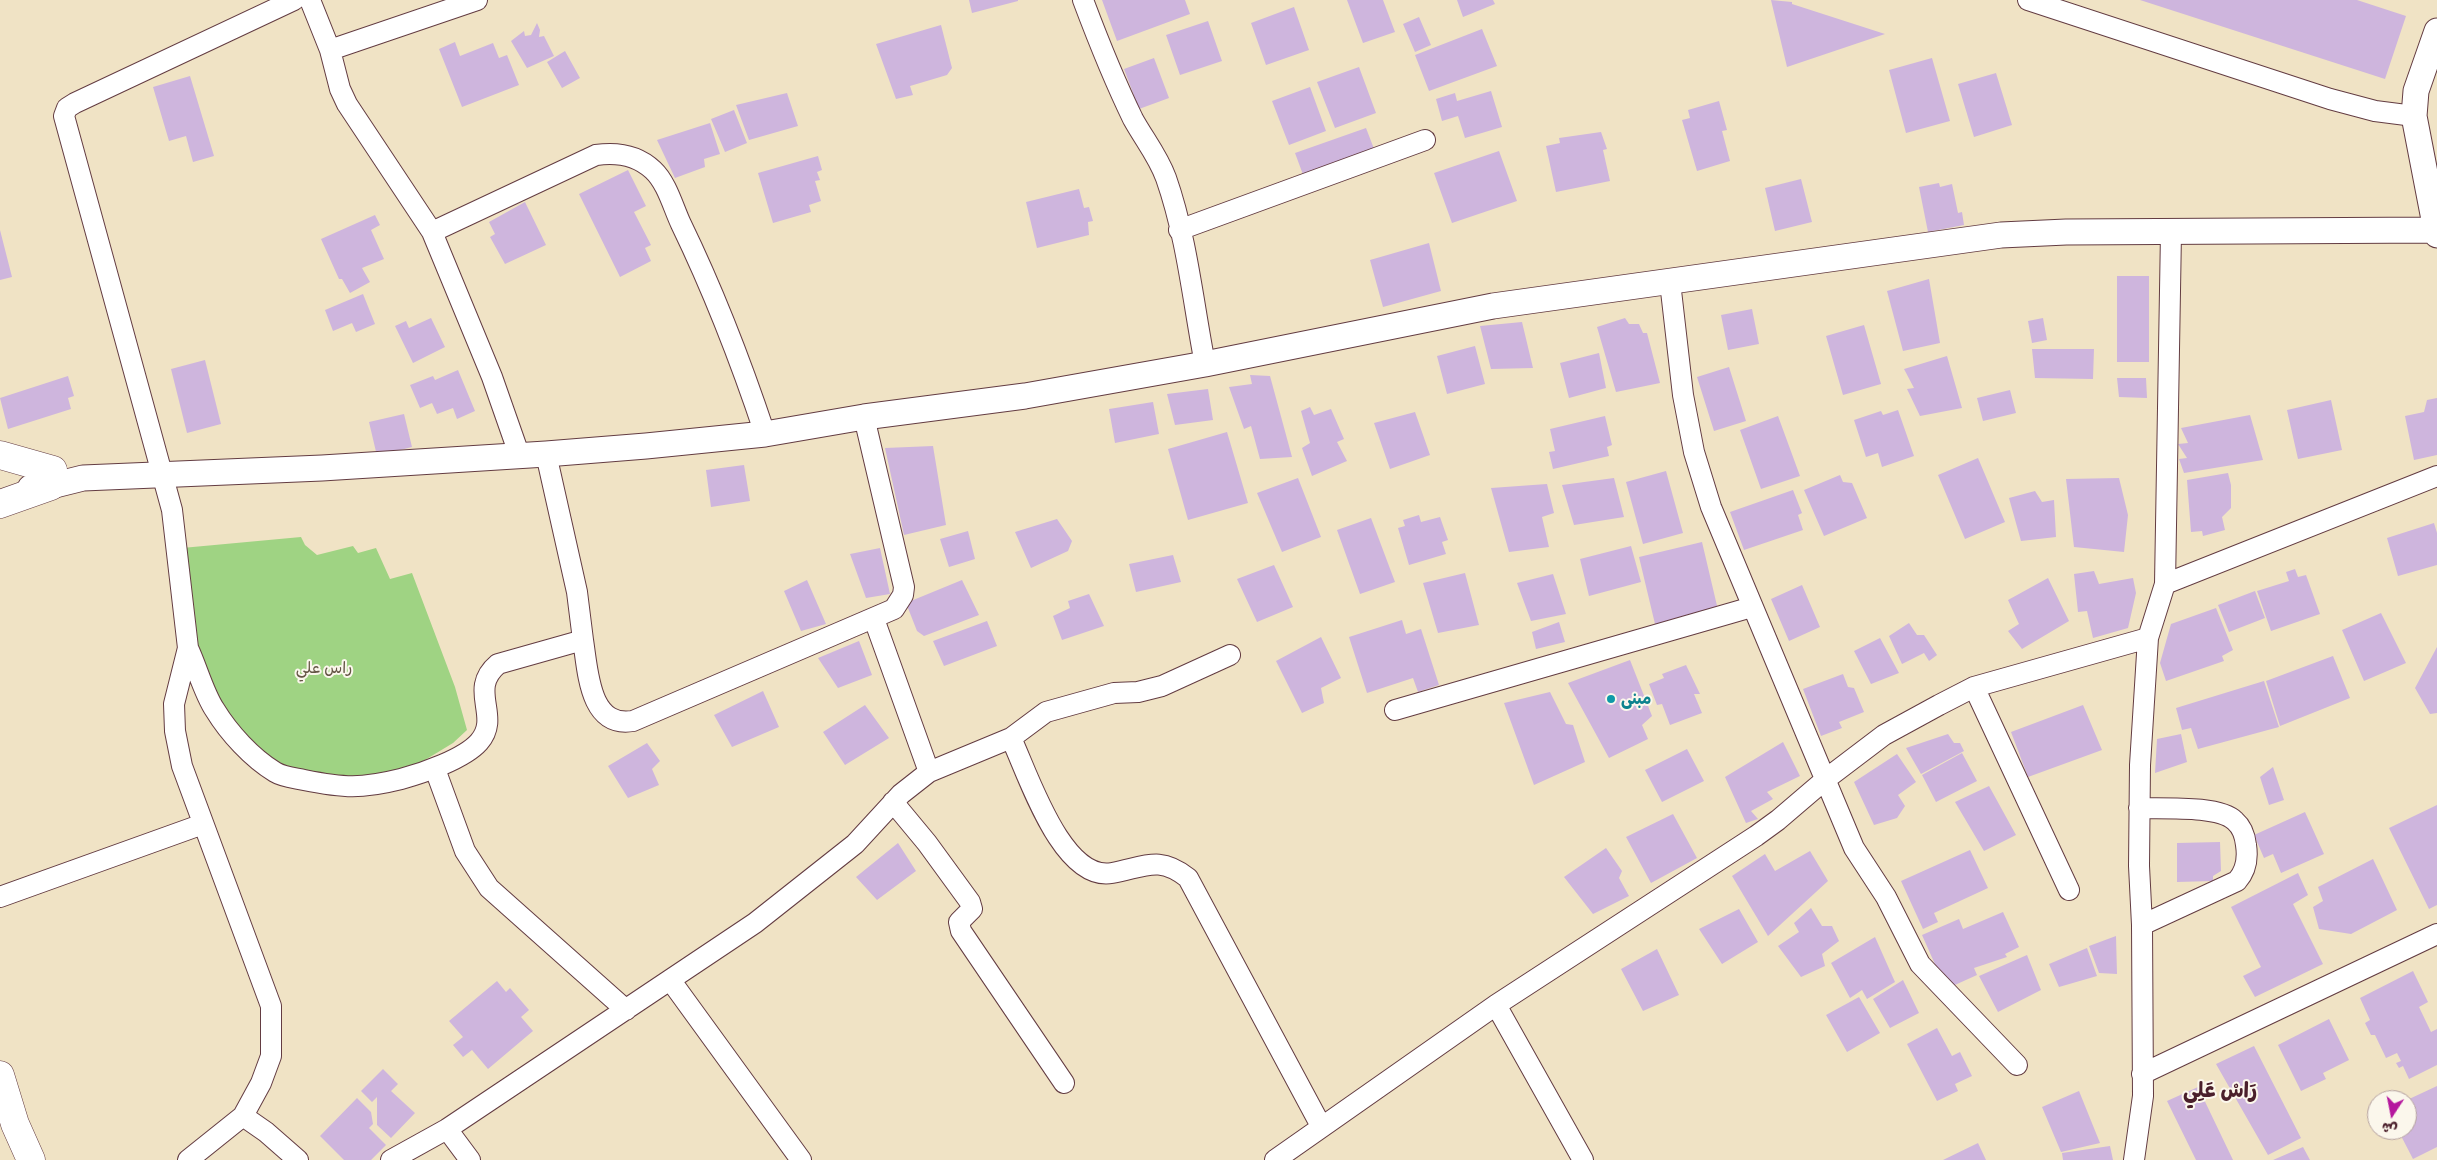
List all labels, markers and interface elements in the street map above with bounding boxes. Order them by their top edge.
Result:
park label: راس علي [296,658,352,678]
place label: مبنى [1621,689,1651,709]
marker: مبنى [1605,693,1617,705]
district label: رَاسْ عَلِي [2183,1078,2257,1104]
north arrow [2367,1090,2417,1140]
text: ش [2380,1118,2399,1139]

